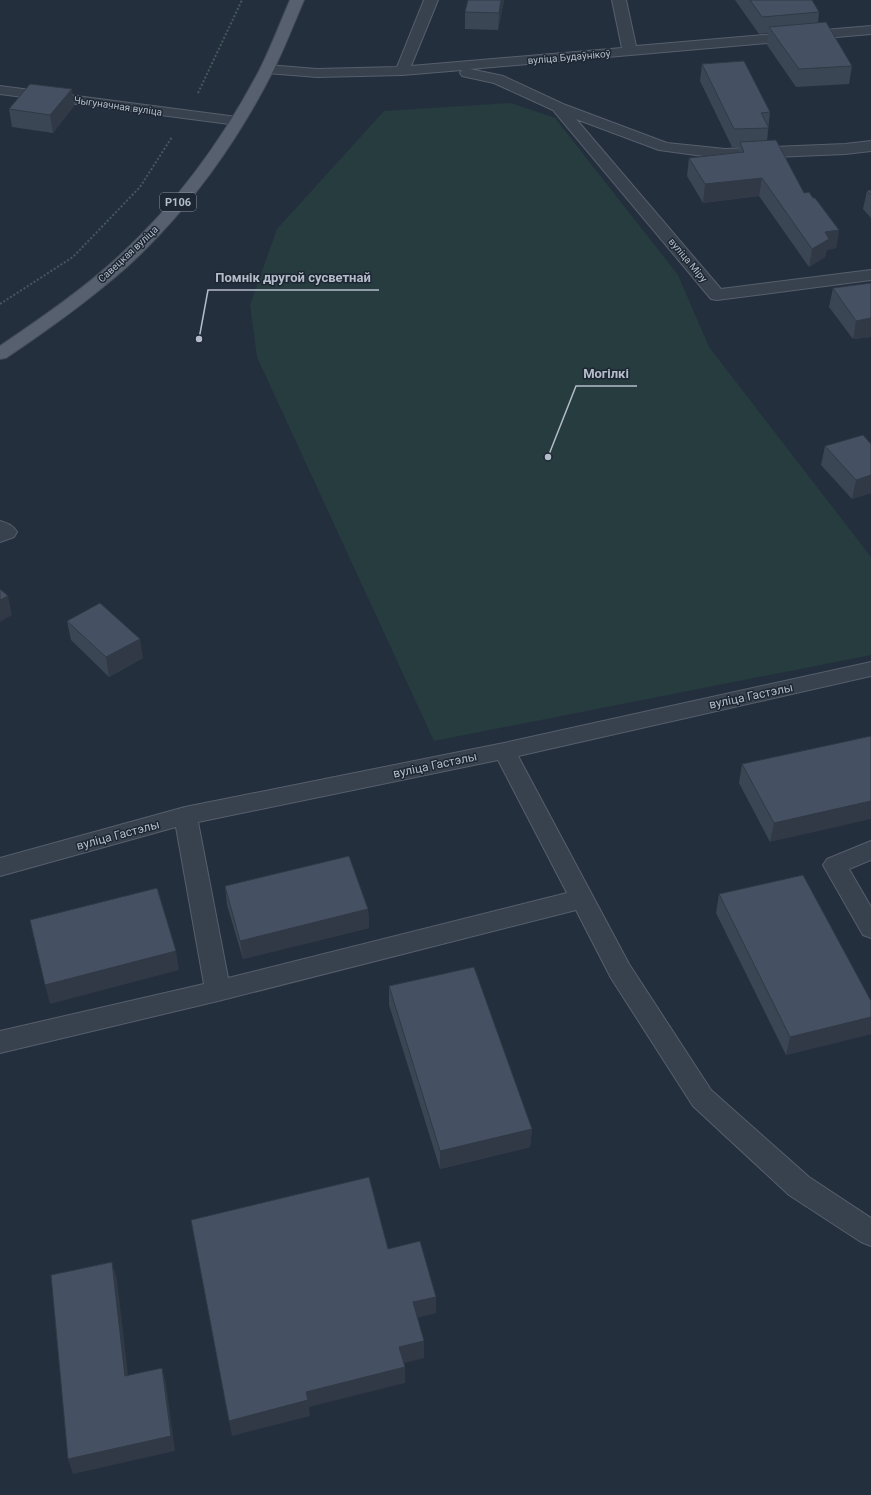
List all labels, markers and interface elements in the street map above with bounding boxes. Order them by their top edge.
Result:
street label: вуліца Будаўнікоў [527,48,611,66]
street label: Чыгуначная вуліца [73,94,163,118]
road number: Р106 [160,193,196,211]
street label: Савецкая вуліца [96,224,160,284]
street label: вуліца Міру [667,236,710,284]
callout: Помнік другой сусветнай [208,265,379,290]
text: Помнік другой сусветнай [215,270,371,285]
callout: Могілкі [576,361,637,386]
text: Могілкі [583,366,629,381]
street label: вуліца Гастэлы [708,680,794,712]
street label: вуліца Гастэлы [392,749,478,781]
street label: вуліца Гастэлы [75,817,161,853]

